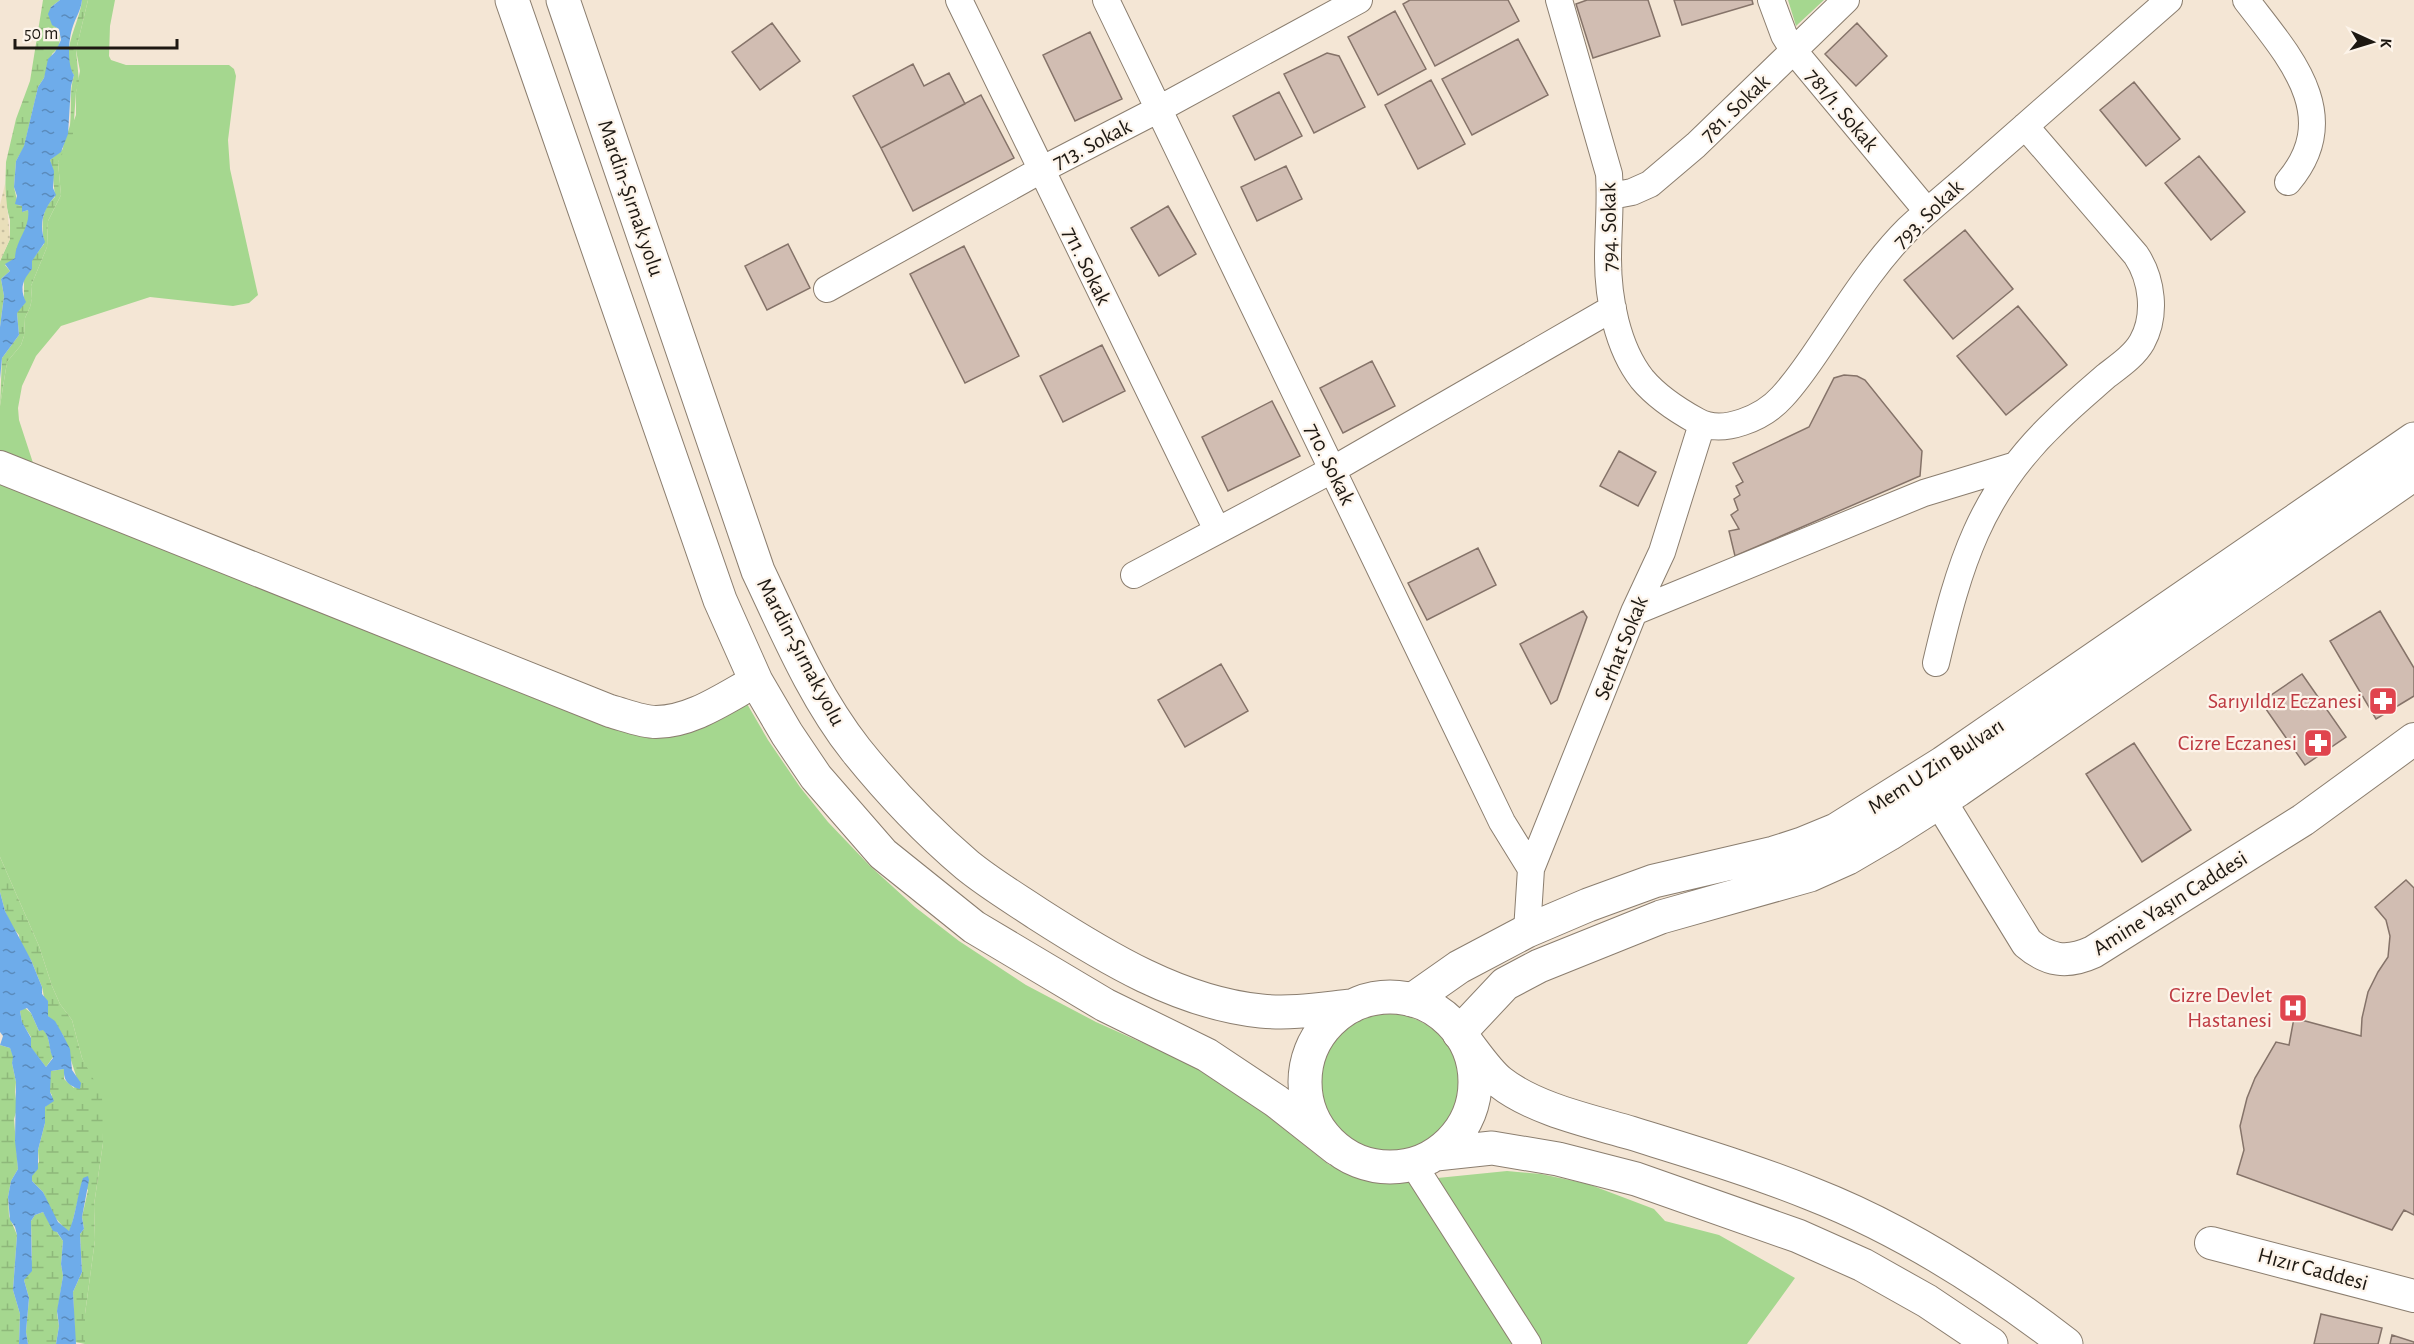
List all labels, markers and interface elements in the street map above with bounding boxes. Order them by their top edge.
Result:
scale bar [15,12,177,50]
north arrow [2342,12,2402,72]
text: 50 m [24,25,58,43]
text: K [2378,38,2394,49]
street label: 781/1. Sokak [1801,65,1883,155]
street label: 781. Sokak [1696,70,1774,146]
street label: 713. Sokak [1049,115,1135,173]
street label: Mardin-Şırnak yolu [594,117,668,279]
street label: 793. Sokak [1889,176,1967,252]
street label: 794. Sokak [1597,182,1621,272]
street label: 711. Sokak [1059,224,1115,308]
street label: 710. Sokak [1301,420,1359,508]
street label: Mardin-Şırnak yolu [753,575,849,729]
street label: Serhat Sokak [1590,593,1652,703]
pharmacy icon: Sarıyıldız Eczanesi [2367,685,2399,717]
place label: Sarıyıldız Eczanesi [2208,690,2362,712]
street label: Mem U Zin Bulvarı [1864,714,2008,818]
pharmacy icon: Cizre Eczanesi [2302,727,2334,759]
place label: Cizre Eczanesi [2178,732,2297,754]
street label: Amine Yaşın Caddesi [2089,847,2251,959]
place label: Cizre Devlet Hastanesi [2169,984,2272,1031]
hospital icon: Cizre Devlet Hastanesi [2277,992,2309,1024]
street label: Hızır Caddesi [2255,1244,2371,1294]

